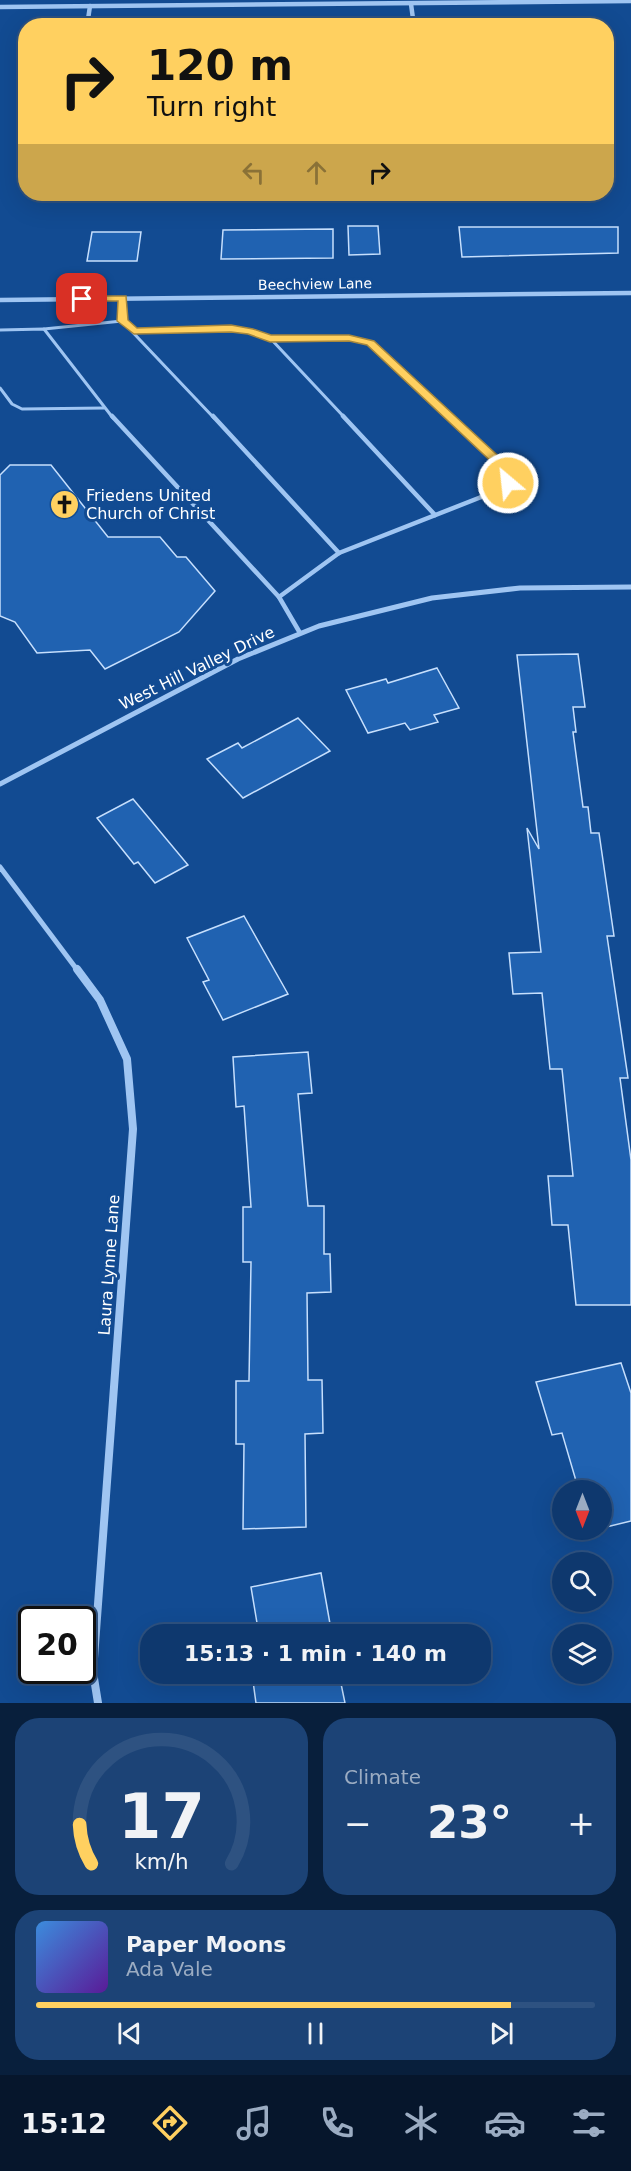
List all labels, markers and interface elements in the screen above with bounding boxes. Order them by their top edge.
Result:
text: 120 m [147,41,293,90]
icon: right [48,42,126,120]
text: Turn right [147,91,276,122]
icon: left [237,156,270,189]
icon: ahead [300,156,333,189]
icon: right [363,156,396,189]
pin [56,273,107,324]
street label: Beechview Lane [258,275,372,293]
icon: arrive [65,282,98,315]
position arrow [476,451,540,515]
place label: Friedens United Church of Christ [86,486,215,523]
church icon: Friedens United Church of Christ [49,488,81,520]
street label: West Hill Valley Drive [116,622,278,714]
street label: Laura Lynne Lane [95,1194,123,1336]
north arrow [552,1480,612,1540]
map controls [552,1480,612,1684]
button: search [552,1552,612,1612]
speed limit sign: 20 [18,1606,96,1684]
button: layers [552,1624,612,1684]
text: 15:13 · 1 min · 140 m [184,1641,447,1666]
text: Climate [344,1765,421,1789]
text: 17 [118,1780,205,1853]
text: 23° [427,1796,512,1849]
text: − [344,1804,372,1843]
text: + [567,1804,595,1843]
text: km/h [134,1849,189,1874]
text: Paper Moons [126,1932,286,1957]
text: Ada Vale [126,1957,213,1981]
icon: previous [113,2017,146,2050]
icon: pause [299,2017,332,2050]
icon: next [485,2017,518,2050]
icon: directions [149,2102,191,2144]
icon: music [233,2102,275,2144]
icon: phone [316,2102,358,2144]
icon: climate [400,2102,442,2144]
icon: car [484,2102,526,2144]
icon: filters [568,2102,610,2144]
text: 15:12 [21,2108,107,2139]

